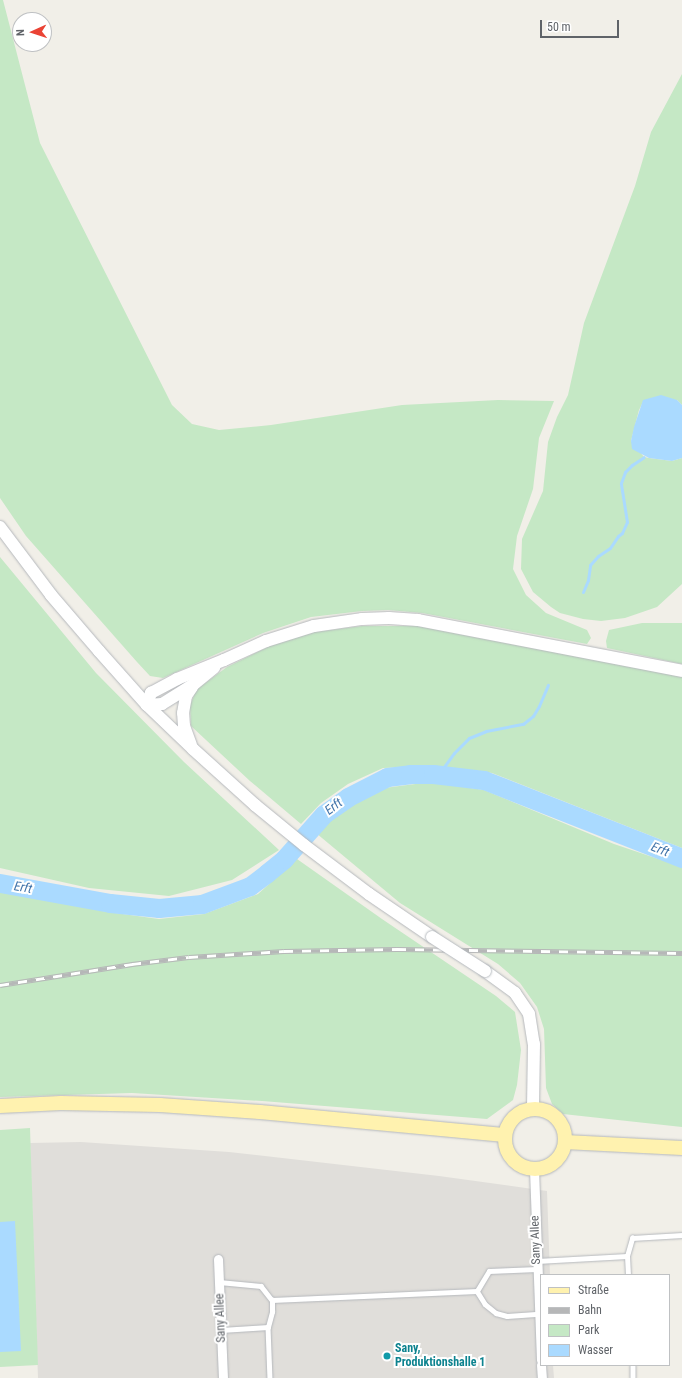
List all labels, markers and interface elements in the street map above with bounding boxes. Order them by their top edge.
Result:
north arrow [12,12,52,52]
scale bar [542,12,621,38]
text: 50 m [547,20,571,34]
text: N [14,29,27,36]
water label: Erft [322,795,346,819]
water label: Erft [649,839,671,861]
water label: Erft [13,879,33,897]
street label: Sany Allee [528,1215,544,1265]
legend [540,1274,670,1366]
text: Straße [578,1283,609,1297]
street label: Sany Allee [213,1293,229,1343]
text: Bahn [578,1303,602,1317]
text: Park [578,1323,599,1337]
place label: Sany, Produktionshalle 1 [395,1342,485,1370]
text: Wasser [578,1343,613,1357]
marker: Sany, Produktionshalle 1 [382,1351,392,1361]

